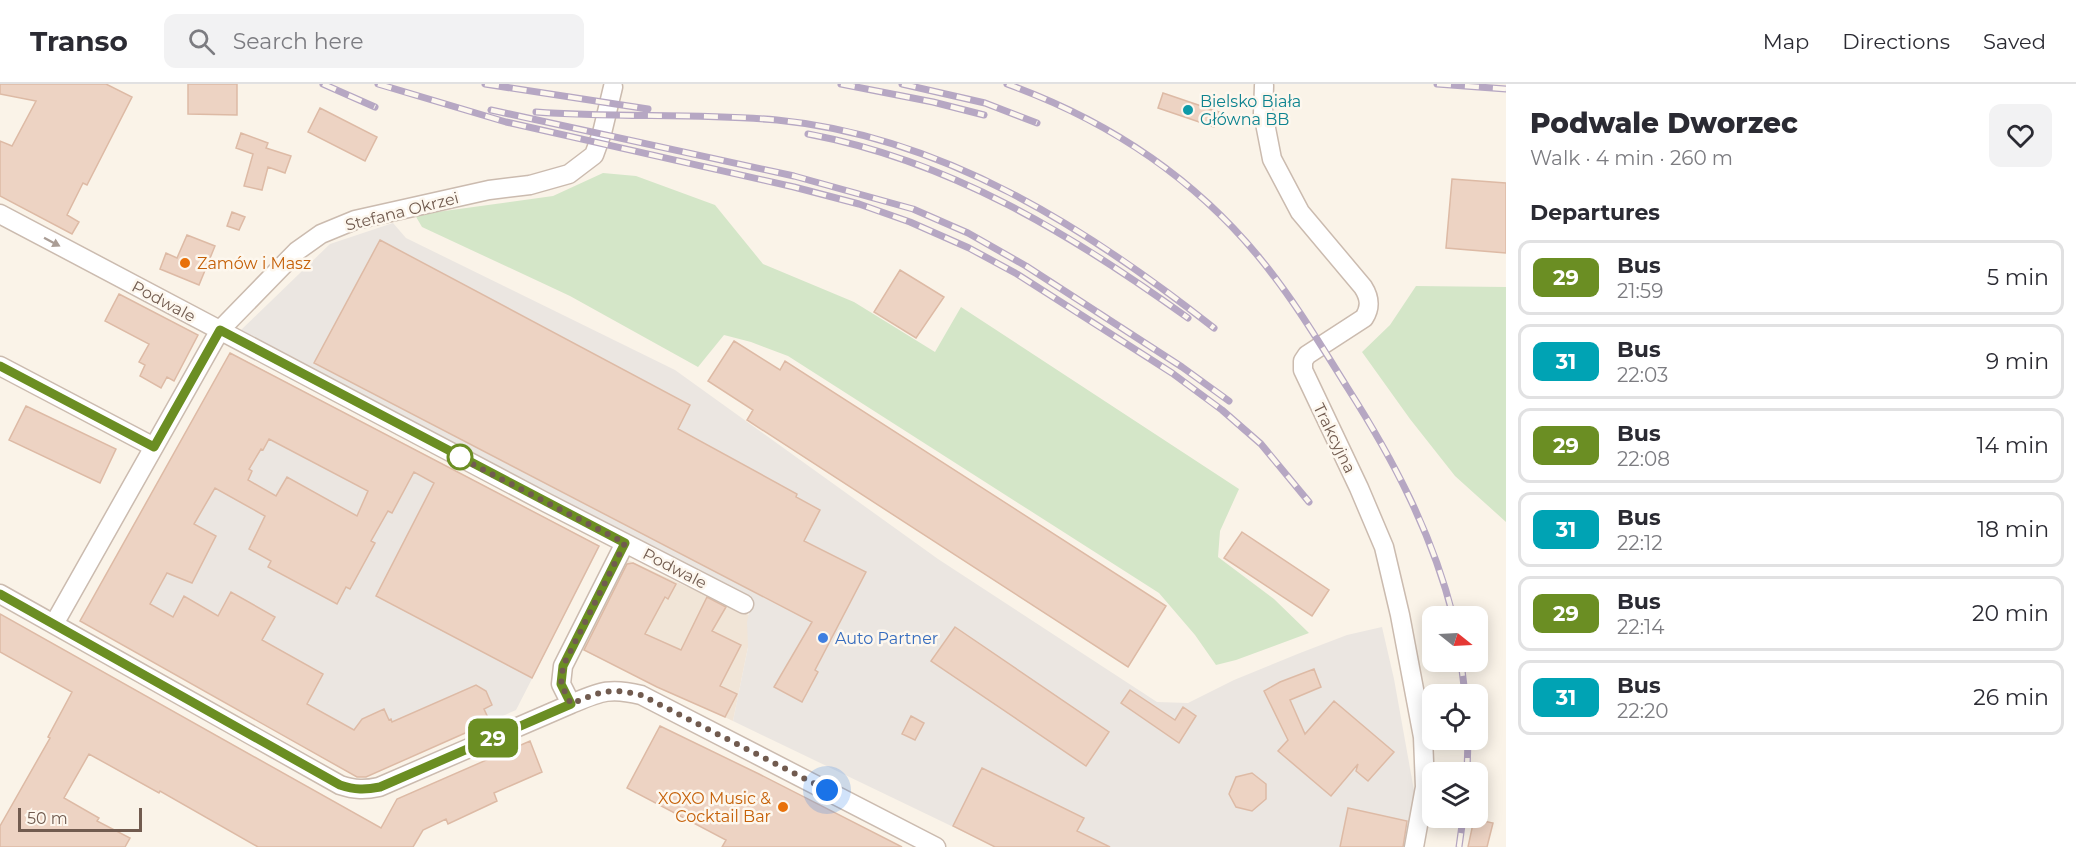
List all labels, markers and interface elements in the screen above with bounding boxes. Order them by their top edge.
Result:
search box [164,14,584,68]
text: Transo [30,24,128,58]
icon: search [185,25,218,58]
text: Search here [233,28,364,55]
text: Map [1763,29,1809,54]
text: Directions [1842,29,1950,54]
text: Saved [1983,29,2046,54]
place label: Bielsko Biała Główna BB [1200,92,1301,129]
marker: Bielsko Biała Główna BB [1181,103,1195,117]
button: heart [1989,104,2052,167]
text: Podwale Dworzec [1530,106,1798,140]
text: Walk · 4 min · 260 m [1530,146,1733,170]
street label: Stefana Okrzei [343,188,461,235]
text: Departures [1530,199,1660,226]
one-way arrow [43,237,60,246]
text: Bus [1617,252,1661,279]
place label: Zamów i Masz [197,254,311,273]
marker: Zamów i Masz [178,256,192,270]
text: 5 min [1987,264,2049,291]
text: 29 [1553,265,1579,290]
street label: Podwale [129,277,199,326]
text: 21:59 [1617,279,1663,303]
text: Bus [1617,336,1661,363]
text: 9 min [1986,348,2049,375]
text: 31 [1556,349,1576,374]
text: 22:03 [1617,363,1668,387]
street label: Trakcyjna [1310,400,1360,476]
text: Bus [1617,420,1661,447]
text: 14 min [1977,432,2049,459]
text: 29 [1553,433,1579,458]
unlabelled marker [447,444,473,470]
text: 22:08 [1617,447,1670,471]
text: Bus [1617,504,1661,531]
text: 18 min [1977,516,2049,543]
text: 31 [1556,517,1576,542]
text: 22:12 [1617,531,1663,555]
street label: Podwale [640,544,710,593]
text: Bus [1617,588,1661,615]
text: 20 min [1972,600,2049,627]
text: 29 [1553,601,1579,626]
north arrow [1422,606,1488,672]
map controls [1422,606,1488,828]
text: 22:14 [1617,615,1664,639]
place label: Auto Partner [835,629,938,648]
marker: Auto Partner [816,631,830,645]
text: Bus [1617,672,1661,699]
button: locate [1422,684,1488,750]
text: 26 min [1973,684,2049,711]
text: 31 [1556,685,1576,710]
text: 22:20 [1617,699,1669,723]
line badge: 29 [466,718,520,758]
text: 29 [480,726,506,751]
button: layers [1422,762,1488,828]
your location [812,775,842,805]
place label: XOXO Music & Cocktail Bar [658,789,771,826]
marker: XOXO Music & Cocktail Bar [776,800,790,814]
scale bar [18,805,142,832]
text: 50 m [27,809,68,828]

